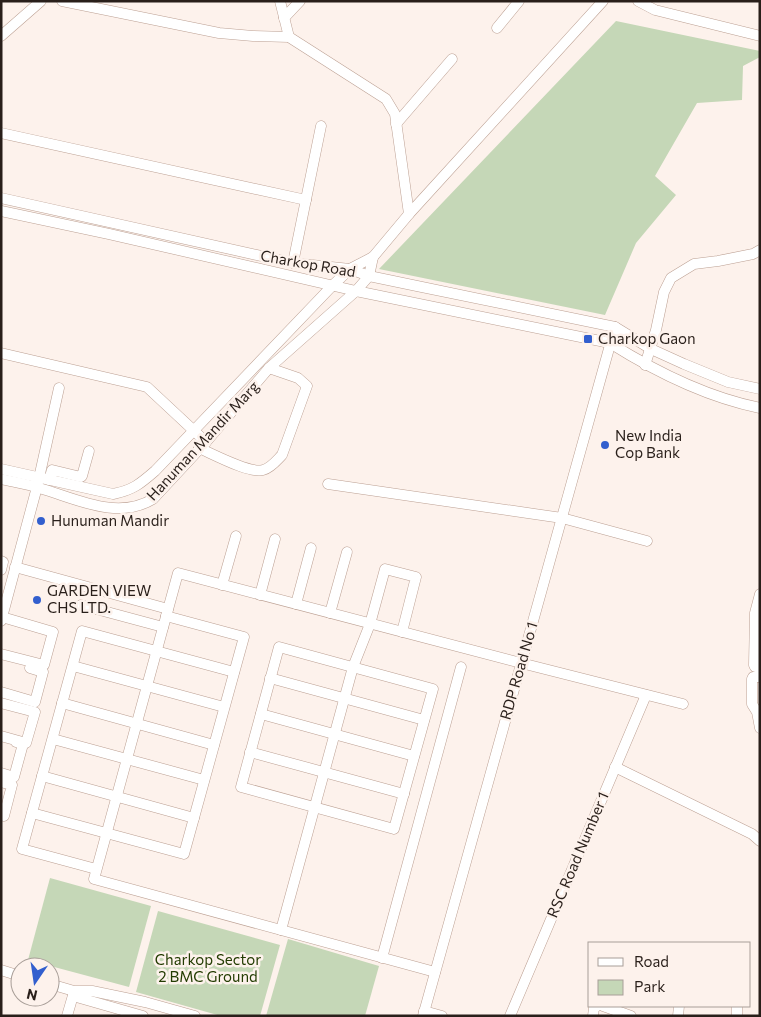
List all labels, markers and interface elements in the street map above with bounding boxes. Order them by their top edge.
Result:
street label: Charkop Road [259,246,357,280]
place label: Charkop Gaon [598,329,696,347]
marker: Charkop Gaon [582,333,594,345]
street label: Hanuman Mandir Marg [142,377,262,504]
place label: New India Cop Bank [615,426,682,461]
marker: New India Cop Bank [599,439,611,451]
place label: Hunuman Mandir [51,511,169,529]
marker: Hunuman Mandir [35,515,47,527]
place label: GARDEN VIEW CHS LTD. [47,581,151,616]
marker: GARDEN VIEW CHS LTD. [31,594,43,606]
street label: RDP Road No 1 [495,620,541,722]
street label: RSC Road Number 1 [542,789,612,920]
legend [588,942,751,1007]
park label: Charkop Sector 2 BMC Ground [155,950,261,985]
text: Road [634,952,669,970]
north arrow [10,957,60,1007]
text: Park [634,977,665,995]
text: N [25,986,39,1005]

